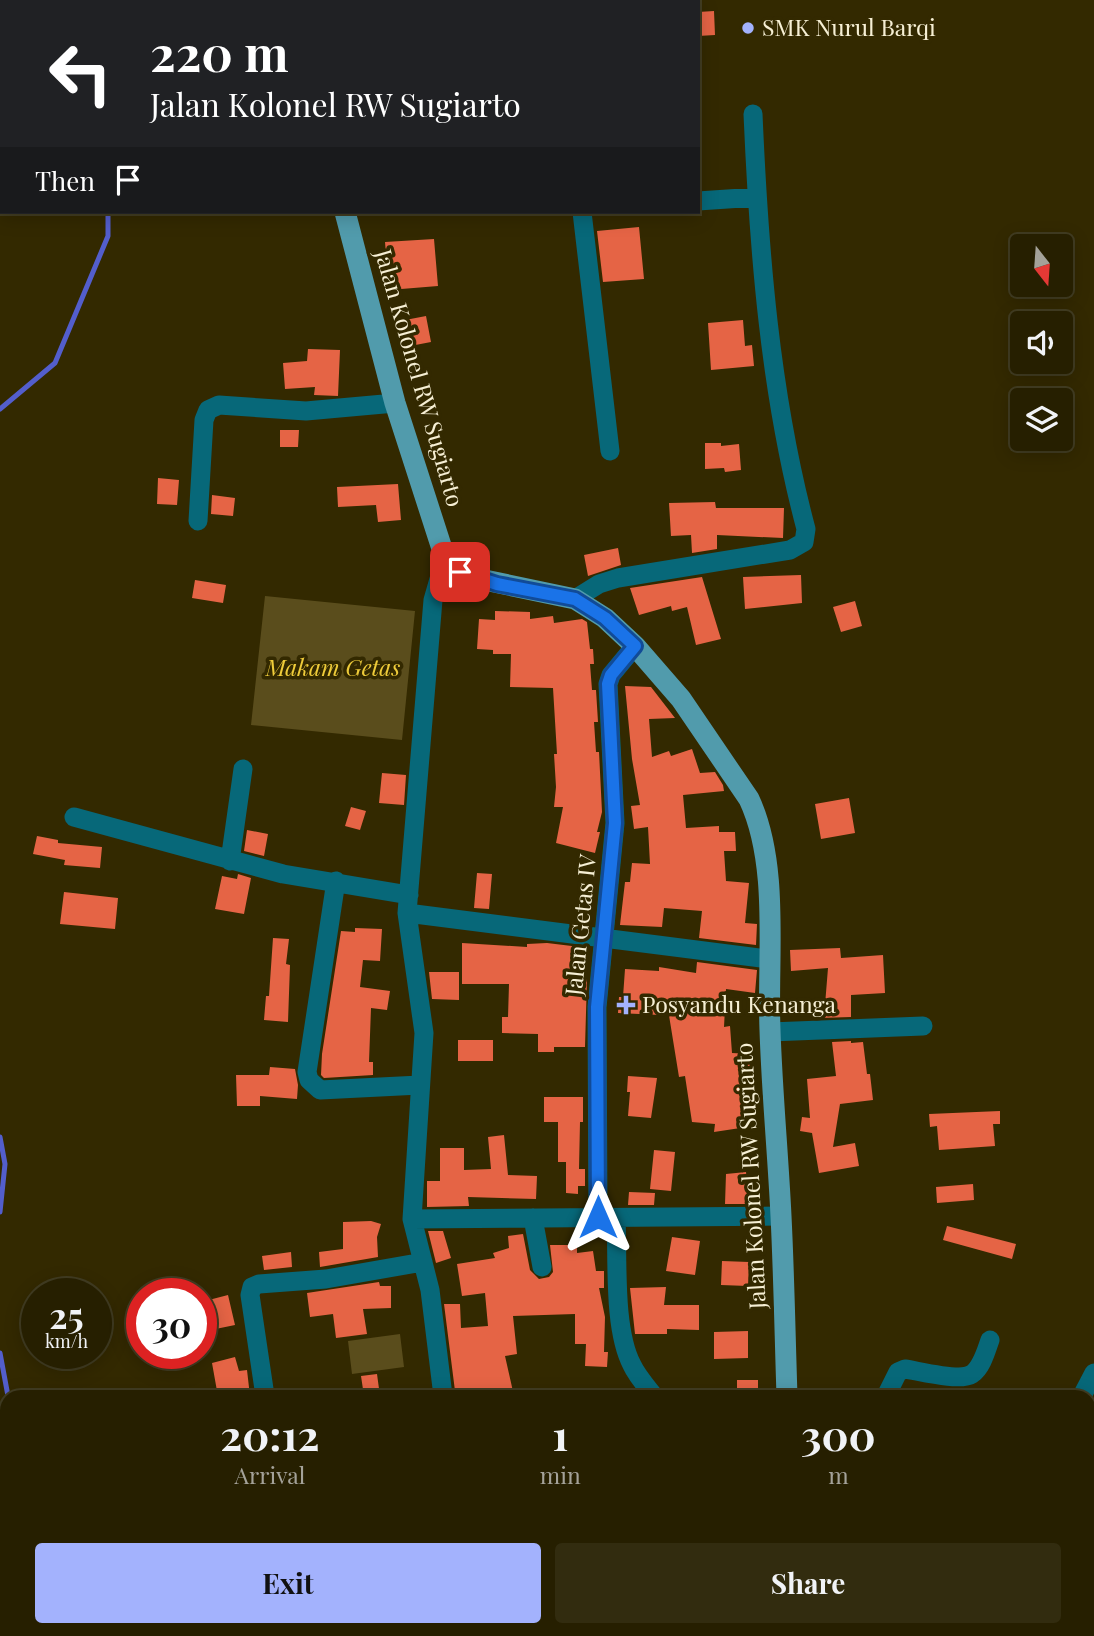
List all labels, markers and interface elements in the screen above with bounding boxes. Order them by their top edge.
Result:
place label: SMK Nurul Barqi [762,11,936,42]
text: 220 m [150,19,289,84]
marker: SMK Nurul Barqi [740,20,756,36]
icon: left [35,28,126,119]
text: Jalan Kolonel RW Sugiarto [150,82,521,125]
icon: arrive [109,161,147,199]
text: Then [35,163,95,198]
north arrow [1010,234,1073,298]
map controls [1010,234,1073,451]
street label: Jalan Kolonel RW Sugiarto [369,244,472,510]
button: sound [1010,311,1073,374]
button: layers [1010,388,1073,451]
pin [430,542,490,602]
icon: arrive [441,553,479,591]
park label: Makam Getas [265,651,400,682]
street label: Jalan Getas IV [557,852,602,998]
place label: Posyandu Kenanga [642,988,836,1019]
marker: Posyandu Kenanga [616,995,636,1015]
street label: Jalan Kolonel RW Sugiarto [727,1042,772,1311]
position arrow [561,1180,635,1254]
speed limit sign: 30 [126,1278,217,1369]
text: 25 [49,1291,84,1338]
text: km/h [45,1329,88,1353]
text: 20:12 [220,1406,320,1462]
text: 1 [552,1406,568,1462]
text: 300 [801,1406,876,1462]
text: Arrival [234,1459,305,1490]
text: min [540,1459,581,1490]
text: m [828,1459,849,1490]
button: Exit [35,1543,541,1623]
button: Share [555,1543,1061,1623]

